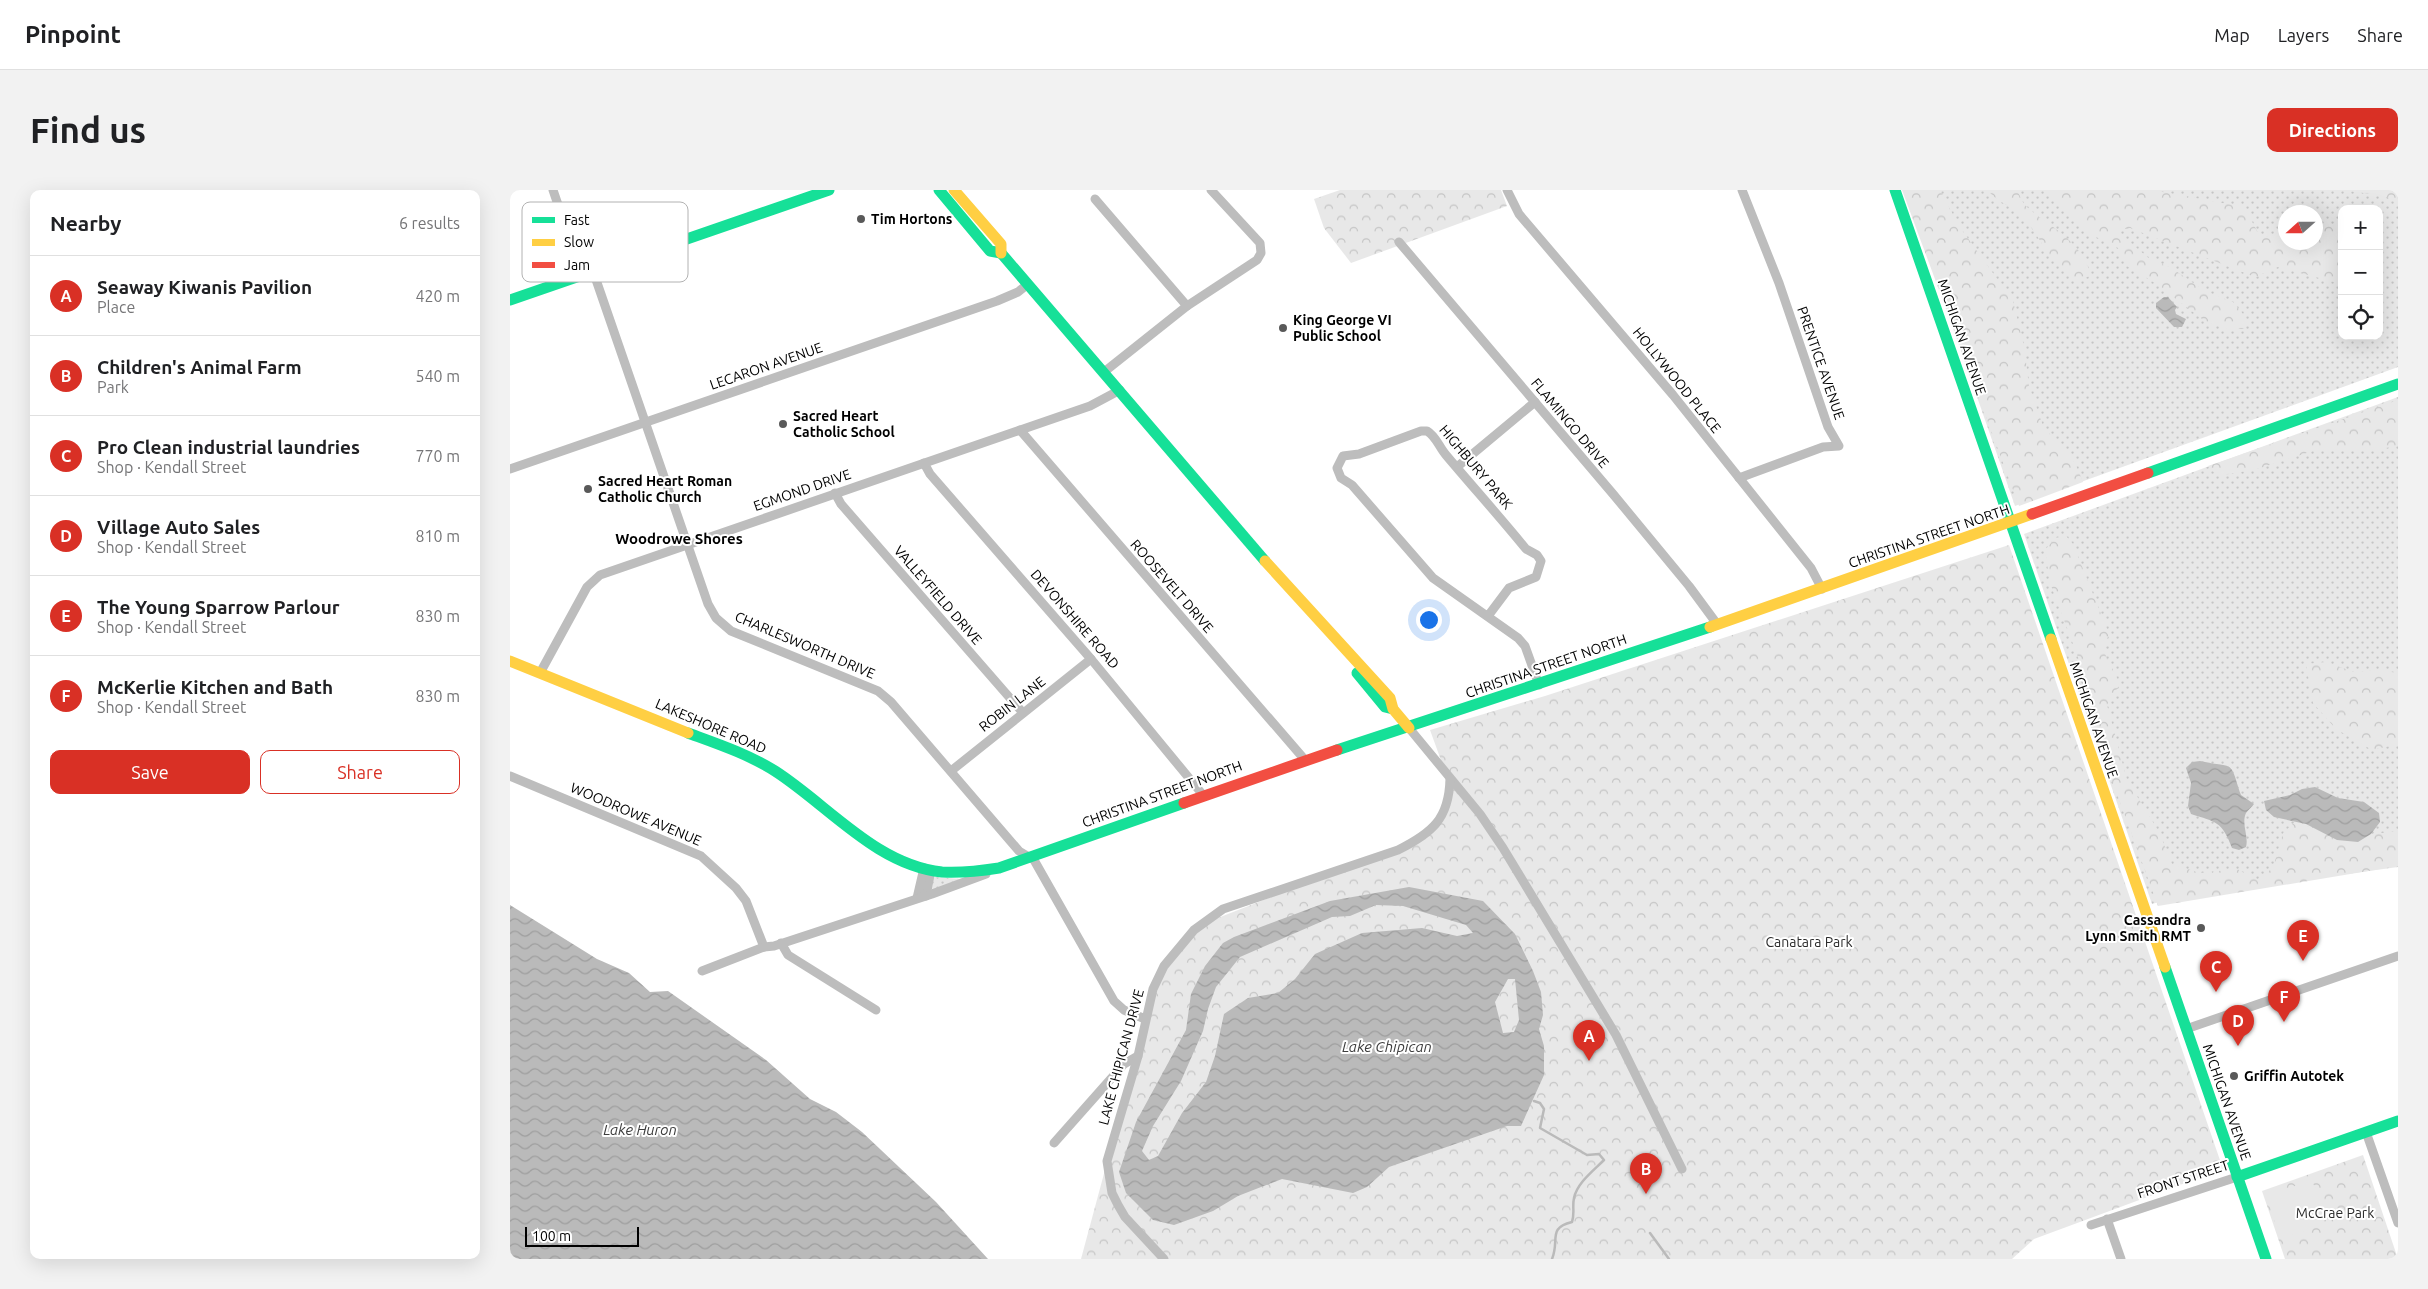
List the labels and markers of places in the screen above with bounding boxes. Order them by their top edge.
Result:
place label: Tim Hortons [871,211,953,227]
marker: Tim Hortons [855,213,867,225]
place label: King George VI Public School [1293,312,1392,344]
marker: King George VI Public School [1277,322,1289,334]
place label: Sacred Heart Catholic School [793,408,895,440]
marker: Sacred Heart Catholic School [777,418,789,430]
place label: Sacred Heart Roman Catholic Church [598,473,732,505]
marker: Sacred Heart Roman Catholic Church [582,483,594,495]
place label: Cassandra Lynn Smith RMT [2085,912,2192,944]
pin: E [2287,920,2319,961]
marker: Cassandra Lynn Smith RMT [2195,922,2207,934]
pin: C [2200,951,2232,992]
pin: F [2268,981,2300,1022]
pin: D [2222,1005,2254,1046]
pin: A [1573,1020,1605,1061]
place label: Griffin Autotek [2244,1068,2344,1084]
marker: Griffin Autotek [2228,1070,2240,1082]
pin: B [1630,1153,1662,1194]

